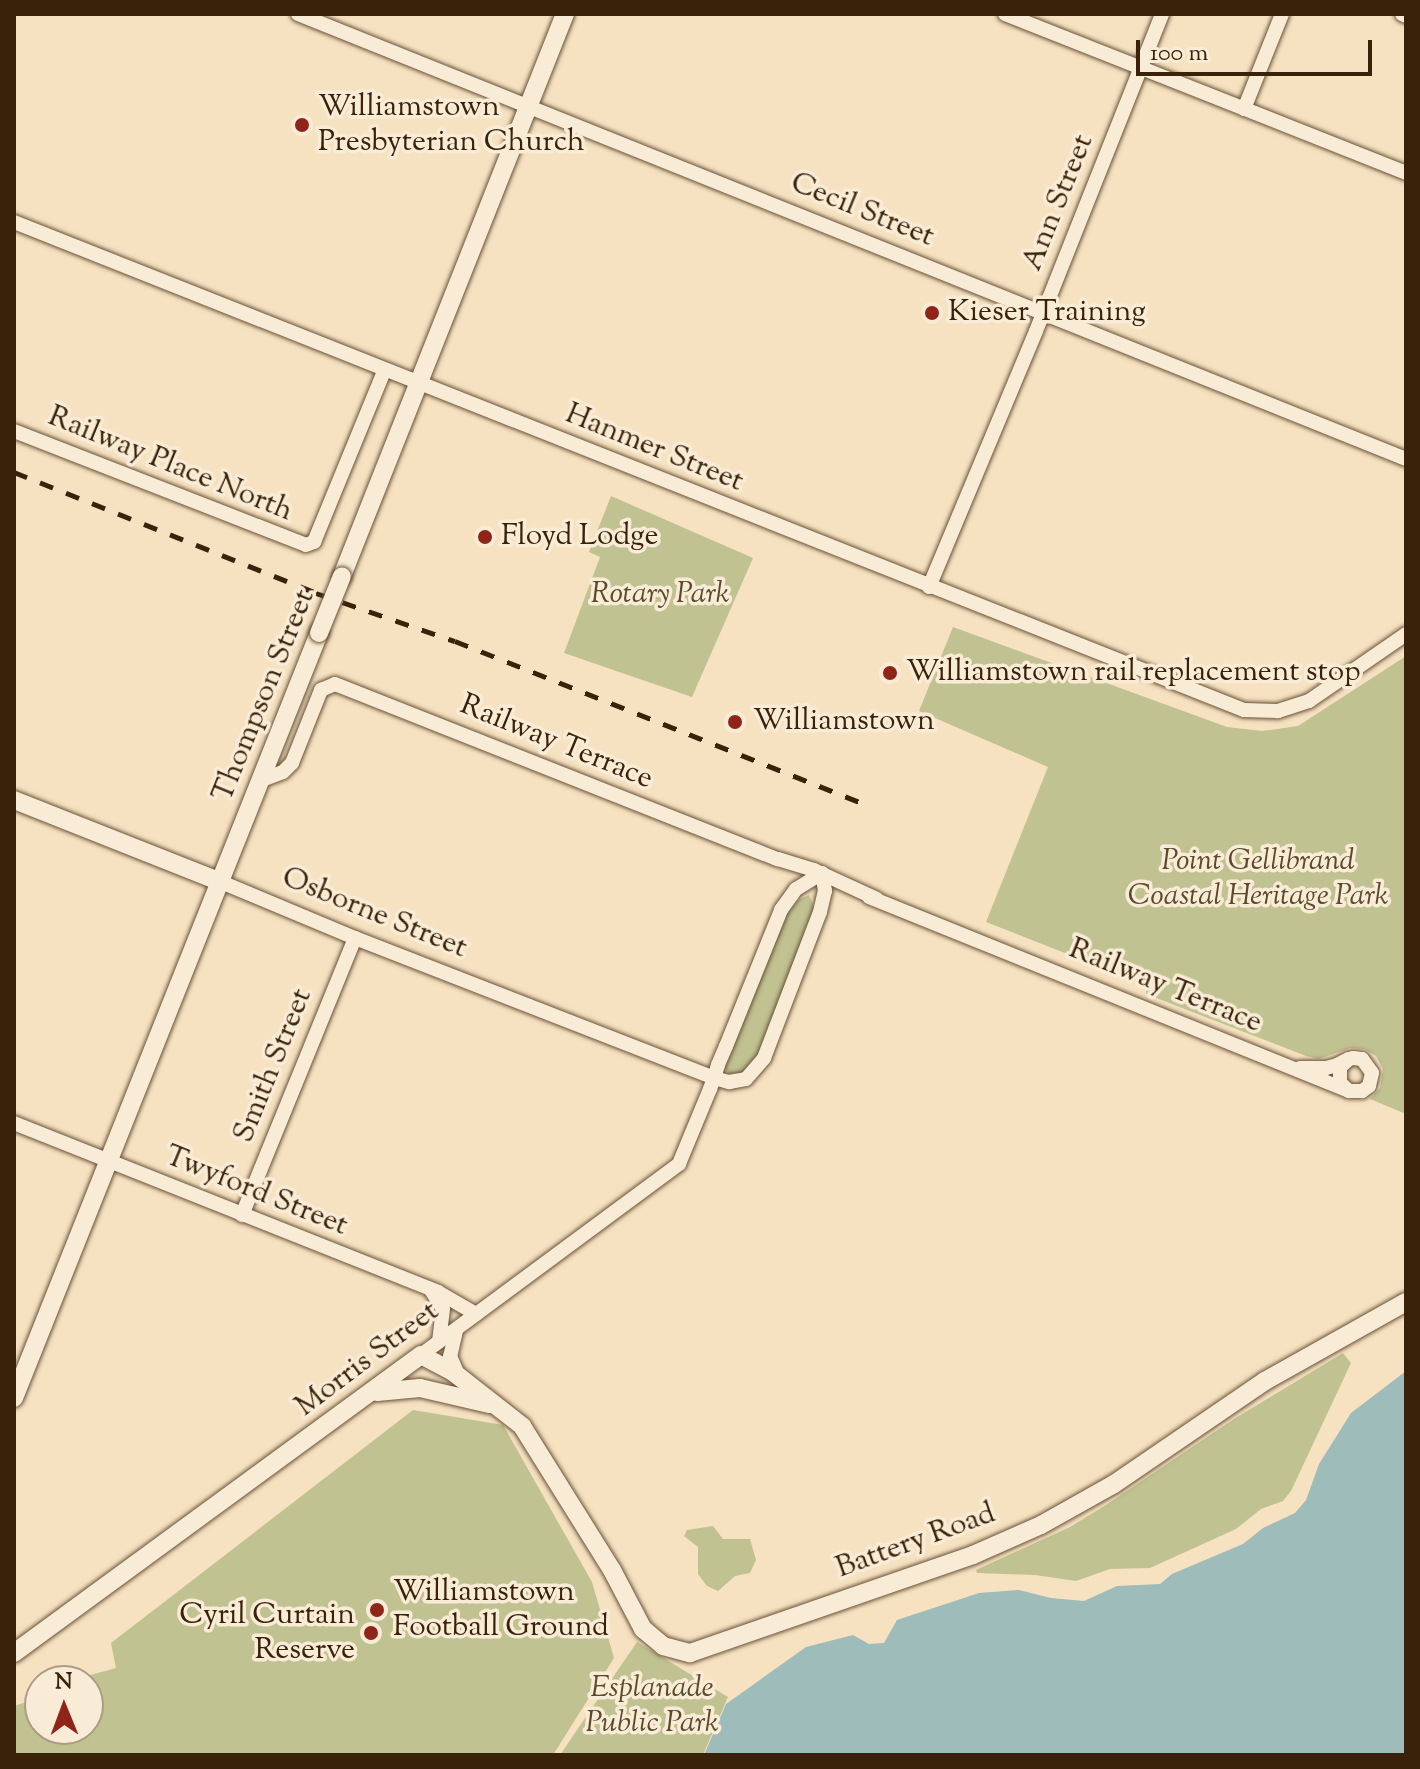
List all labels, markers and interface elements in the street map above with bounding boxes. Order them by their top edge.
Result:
scale bar [1140,24,1376,74]
text: 100 m [1150,37,1208,71]
place label: Williamstown Presbyterian Church [318,90,585,160]
marker: Williamstown Presbyterian Church [293,116,311,134]
street label: Ann Street [1015,130,1103,276]
street label: Cecil Street [785,166,939,256]
place label: Kieser Training [948,295,1146,331]
marker: Kieser Training [923,304,941,322]
street label: Hanmer Street [560,397,748,501]
street label: Railway Place North [42,399,298,531]
place label: Floyd Lodge [501,519,659,555]
marker: Floyd Lodge [476,528,494,546]
park label: Rotary Park [591,577,729,613]
street label: Thompson Street [206,585,324,807]
place label: Williamstown rail replacement stop [906,655,1361,691]
marker: Williamstown rail replacement stop [881,664,899,682]
street label: Railway Terrace [454,688,658,798]
place label: Williamstown [753,704,935,740]
marker: Williamstown [724,711,746,733]
park label: Point Gellibrand Coastal Heritage Park [1128,844,1388,914]
street label: Osborne Street [276,861,472,967]
street label: Railway Terrace [1063,932,1267,1042]
street label: Smith Street [227,984,321,1148]
street label: Twyford Street [159,1139,353,1245]
street label: Morris Street [289,1294,447,1426]
street label: Battery Road [831,1497,1001,1587]
place label: Williamstown Football Ground [393,1575,609,1646]
place label: Cyril Curtain Reserve [179,1598,355,1668]
marker: Williamstown Football Ground [368,1601,386,1619]
marker: Cyril Curtain Reserve [362,1624,380,1642]
north arrow [24,1665,104,1745]
text: N [55,1667,73,1699]
park label: Esplanade Public Park [585,1671,719,1742]

